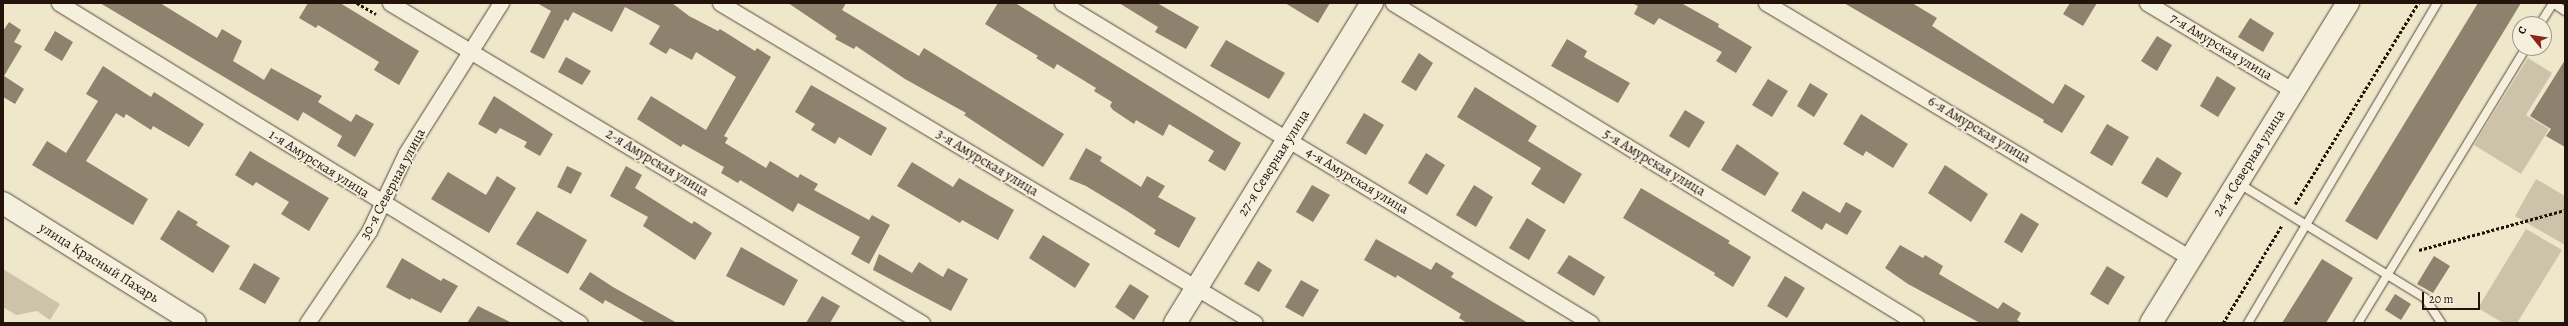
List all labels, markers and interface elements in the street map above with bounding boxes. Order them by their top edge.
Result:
street label: 7-я Амурская улица [2167,10,2275,84]
north arrow [2512,16,2552,56]
text: С [2514,24,2530,37]
street label: 6-я Амурская улица [1925,93,2033,167]
street label: 27-я Северная улица [1234,107,1314,219]
street label: 24-я Северная улица [2209,107,2289,219]
street label: 1-я Амурская улица [266,126,372,202]
street label: 30-я Северная улица [357,126,429,242]
street label: 2-я Амурская улица [603,126,711,200]
street label: 3-я Амурская улица [933,126,1041,200]
street label: 5-я Амурская улица [1600,126,1708,200]
street label: 4-я Амурская улица [1303,144,1411,218]
street label: улица Красный Пахарь [36,219,162,307]
scale bar [2424,284,2482,310]
text: 20 m [2429,291,2453,307]

